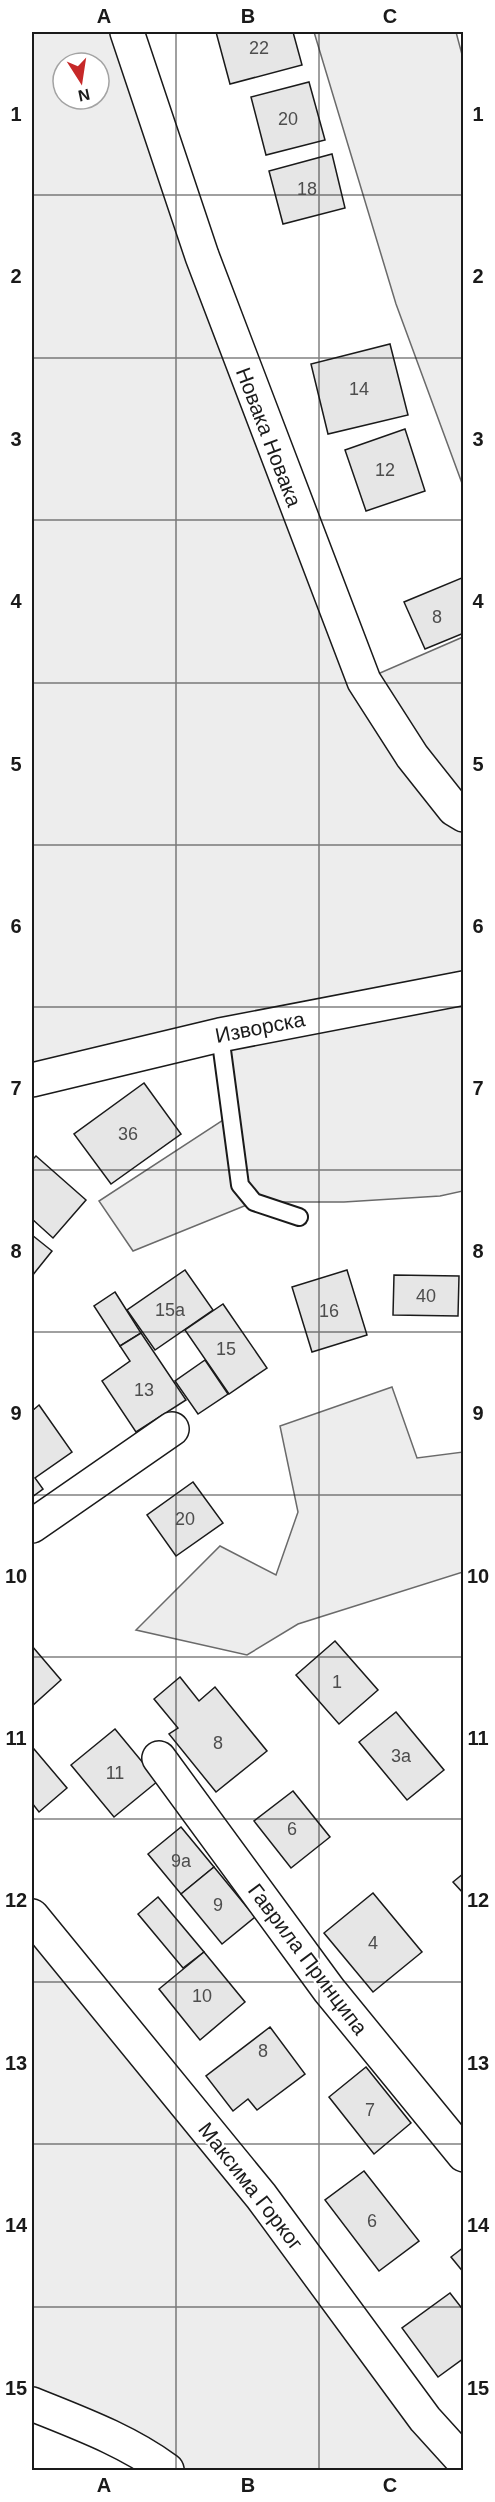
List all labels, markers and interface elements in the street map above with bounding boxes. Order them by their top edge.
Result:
text: A [97,5,111,27]
text: B [241,5,255,27]
text: C [383,5,397,27]
house number: 22 [249,38,269,58]
north arrow [51,51,111,111]
text: N [77,86,91,105]
text: 1 [10,103,22,125]
text: 1 [472,103,484,125]
house number: 20 [278,109,298,129]
house number: 18 [297,179,317,199]
text: 2 [10,265,22,287]
text: 2 [472,265,484,287]
street label: Новака Новака [232,364,306,510]
house number: 14 [349,379,369,399]
text: 3 [10,428,22,450]
text: 3 [472,428,484,450]
house number: 12 [375,460,395,480]
text: 4 [10,590,22,612]
text: 4 [472,590,484,612]
house number: 8 [432,607,442,627]
text: 5 [10,753,22,775]
text: 5 [472,753,484,775]
text: 6 [10,915,22,937]
text: 6 [472,915,484,937]
street label: Изворска [213,1007,307,1047]
text: 7 [10,1077,22,1099]
text: 7 [472,1077,484,1099]
house number: 36 [118,1124,138,1144]
text: 8 [10,1240,22,1262]
text: 8 [472,1240,484,1262]
house number: 40 [416,1286,436,1306]
house number: 15a [155,1300,186,1320]
house number: 16 [319,1301,339,1321]
house number: 15 [216,1339,236,1359]
house number: 13 [134,1380,154,1400]
text: 9 [10,1402,22,1424]
text: 9 [472,1402,484,1424]
house number: 20 [175,1509,195,1529]
text: 10 [5,1565,27,1587]
text: 10 [467,1565,489,1587]
house number: 1 [332,1672,342,1692]
text: 11 [5,1727,27,1749]
text: 11 [467,1727,489,1749]
house number: 8 [213,1733,223,1753]
house number: 3a [391,1746,412,1766]
house number: 11 [106,1763,124,1783]
house number: 6 [287,1819,297,1839]
house number: 9a [171,1851,192,1871]
street label: Гаврила Принципа [244,1879,372,2039]
text: 12 [5,1889,27,1911]
text: 12 [467,1889,489,1911]
house number: 9 [213,1895,223,1915]
house number: 4 [368,1933,378,1953]
house number: 10 [192,1986,212,2006]
house number: 8 [258,2041,268,2061]
text: 13 [5,2052,27,2074]
text: 13 [467,2052,489,2074]
house number: 7 [365,2100,375,2120]
street label: Максима Горког [194,2118,308,2254]
house number: 6 [367,2211,377,2231]
text: 14 [5,2214,28,2236]
text: 14 [467,2214,490,2236]
text: 15 [5,2377,27,2399]
text: 15 [467,2377,489,2399]
text: A [97,2474,111,2496]
text: B [241,2474,255,2496]
text: C [383,2474,397,2496]

